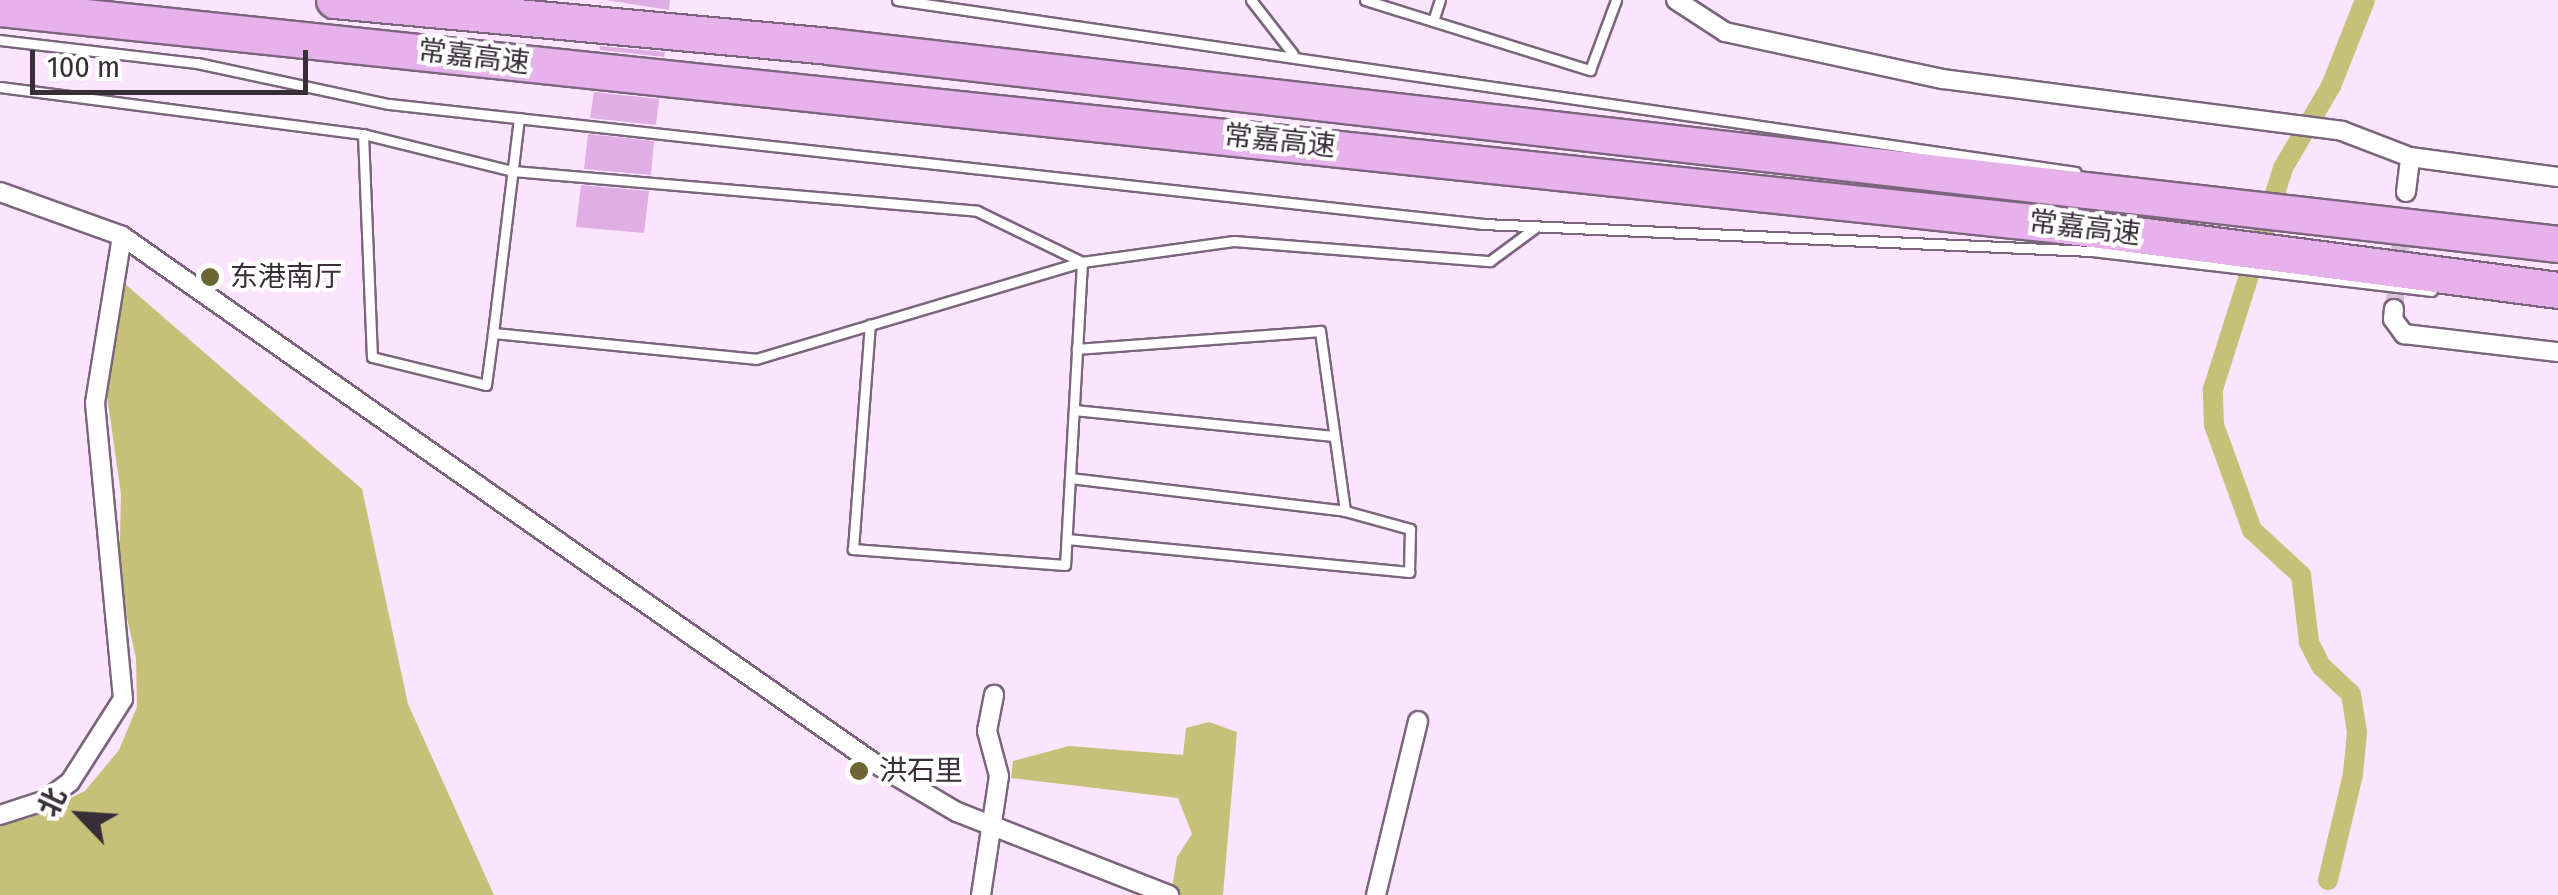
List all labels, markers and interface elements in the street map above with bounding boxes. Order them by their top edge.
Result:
scale bar [35,30,312,92]
street label: 常嘉高速 [416,34,532,80]
text: 100 m [47,49,120,85]
street label: 常嘉高速 [1223,118,1337,164]
street label: 常嘉高速 [2027,205,2143,251]
place label: 东港南厅 [230,260,342,294]
marker: 东港南厅 [199,266,221,288]
place label: 洪石里 [879,754,963,788]
marker: 洪石里 [848,760,870,782]
north arrow [30,765,130,865]
text: 北 [31,782,73,822]

